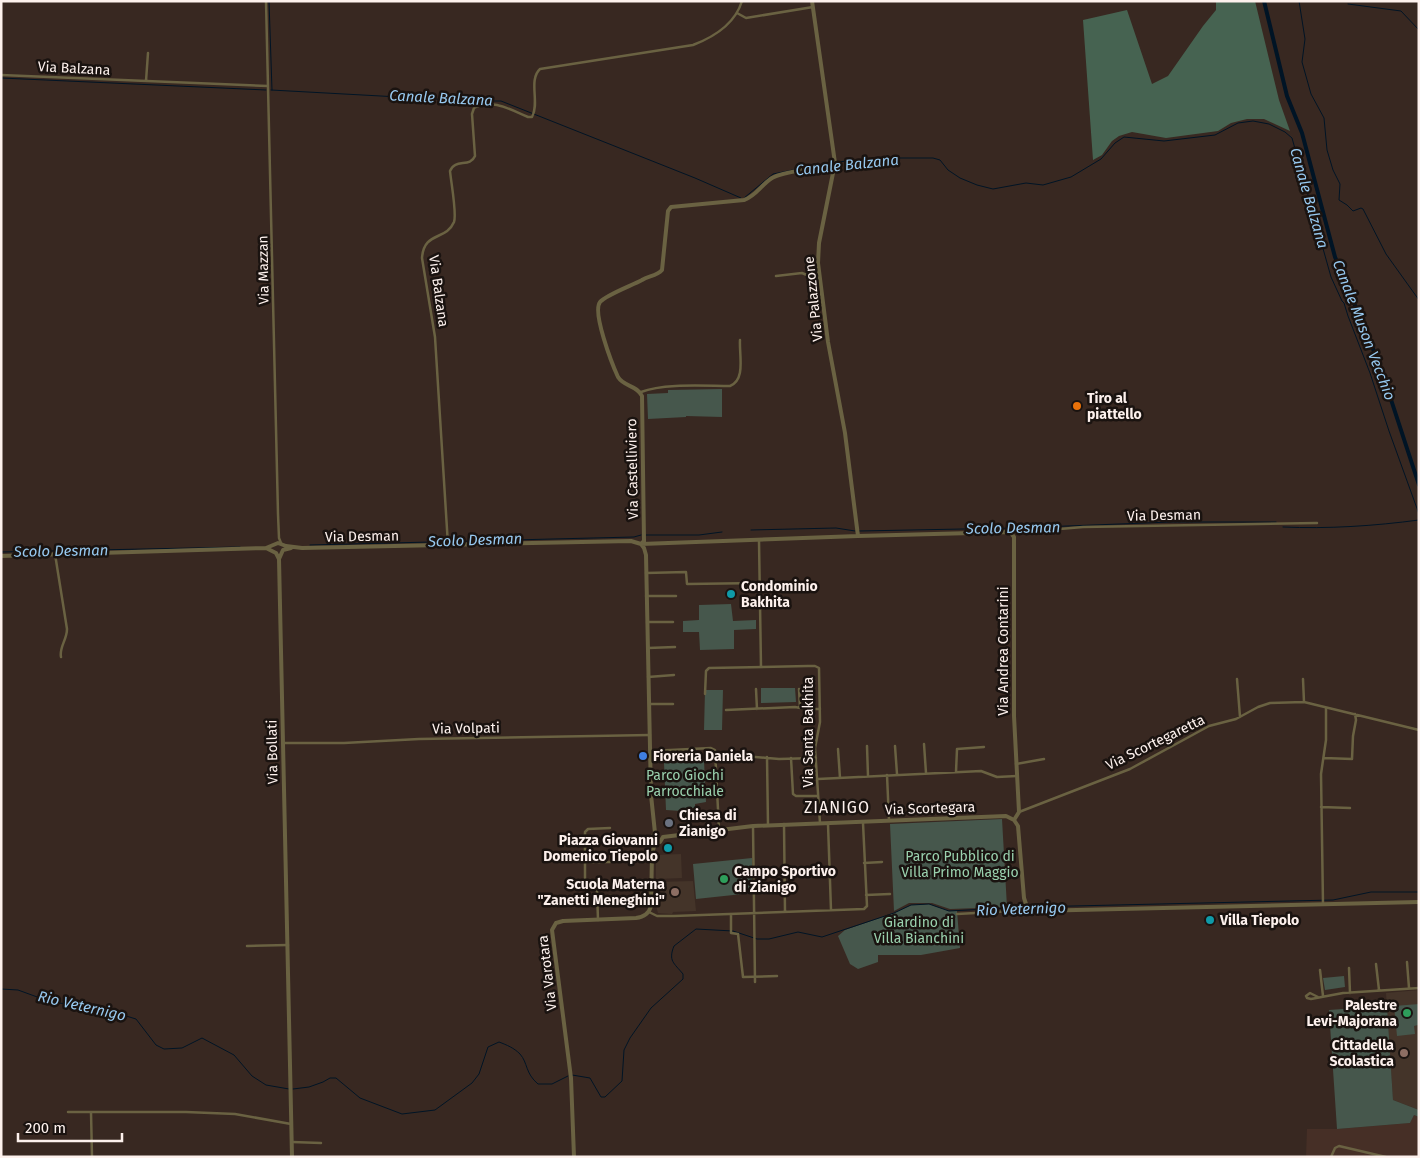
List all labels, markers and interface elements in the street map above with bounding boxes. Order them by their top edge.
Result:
street label: Via Balzana [37,58,111,79]
water label: Canale Balzana [389,86,493,110]
water label: Canale Balzana [1286,146,1332,250]
water label: Canale Balzana [794,151,900,179]
street label: Via Mazzan [254,235,273,305]
street label: Via Balzana [425,254,452,328]
street label: Via Palazzone [801,255,826,342]
water label: Canale Muson Vecchio [1329,257,1399,403]
place label: Tiro al piattello [1087,390,1142,423]
marker: Tiro al piattello [1071,400,1083,412]
street label: Via Castelliviero [623,418,642,520]
street label: Via Desman [1127,506,1201,525]
water label: Scolo Desman [965,518,1060,538]
street label: Via Desman [325,527,399,546]
water label: Scolo Desman [426,529,523,551]
water label: Scolo Desman [13,541,108,561]
place label: Condominio Bakhita [741,578,818,611]
street label: Via Andrea Contarini [995,586,1012,716]
marker: Condominio Bakhita [725,588,737,600]
street label: Via Santa Bakhita [800,677,817,787]
street label: Via Scortegaretta [1103,711,1207,774]
street label: Via Volpati [432,719,500,738]
street label: Via Bollati [263,720,282,784]
place label: Fioreria Daniela [653,748,753,765]
marker: Fioreria Daniela [637,750,649,762]
park label: Parco Giochi Parrocchiale [646,767,724,800]
district label: ZIANIGO [804,798,870,817]
street label: Via Scortegara [885,798,975,819]
place label: Chiesa di Zianigo [679,807,737,840]
marker: Chiesa di Zianigo [663,817,675,829]
place label: Piazza Giovanni Domenico Tiepolo [543,832,658,865]
marker: Piazza Giovanni Domenico Tiepolo [662,842,674,854]
park label: Parco Pubblico di Villa Primo Maggio [901,848,1019,881]
place label: Campo Sportivo di Zianigo [734,863,836,896]
marker: Campo Sportivo di Zianigo [718,873,730,885]
place label: Scuola Materna "Zanetti Meneghini" [538,876,665,909]
marker: Scuola Materna "Zanetti Meneghini" [669,886,681,898]
water label: Rio Veternigo [976,898,1066,920]
place label: Villa Tiepolo [1219,912,1299,929]
park label: Giardino di Villa Bianchini [874,914,964,947]
marker: Villa Tiepolo [1204,914,1216,926]
street label: Via Varotara [534,934,561,1012]
water label: Rio Veternigo [36,987,128,1025]
place label: Palestre Levi-Majorana [1307,997,1397,1030]
marker: Palestre Levi-Majorana [1401,1007,1413,1019]
place label: Cittadella Scolastica [1329,1037,1394,1070]
marker: Cittadella Scolastica [1398,1047,1410,1059]
scale bar [18,1110,121,1142]
text: 200 m [25,1119,66,1137]

